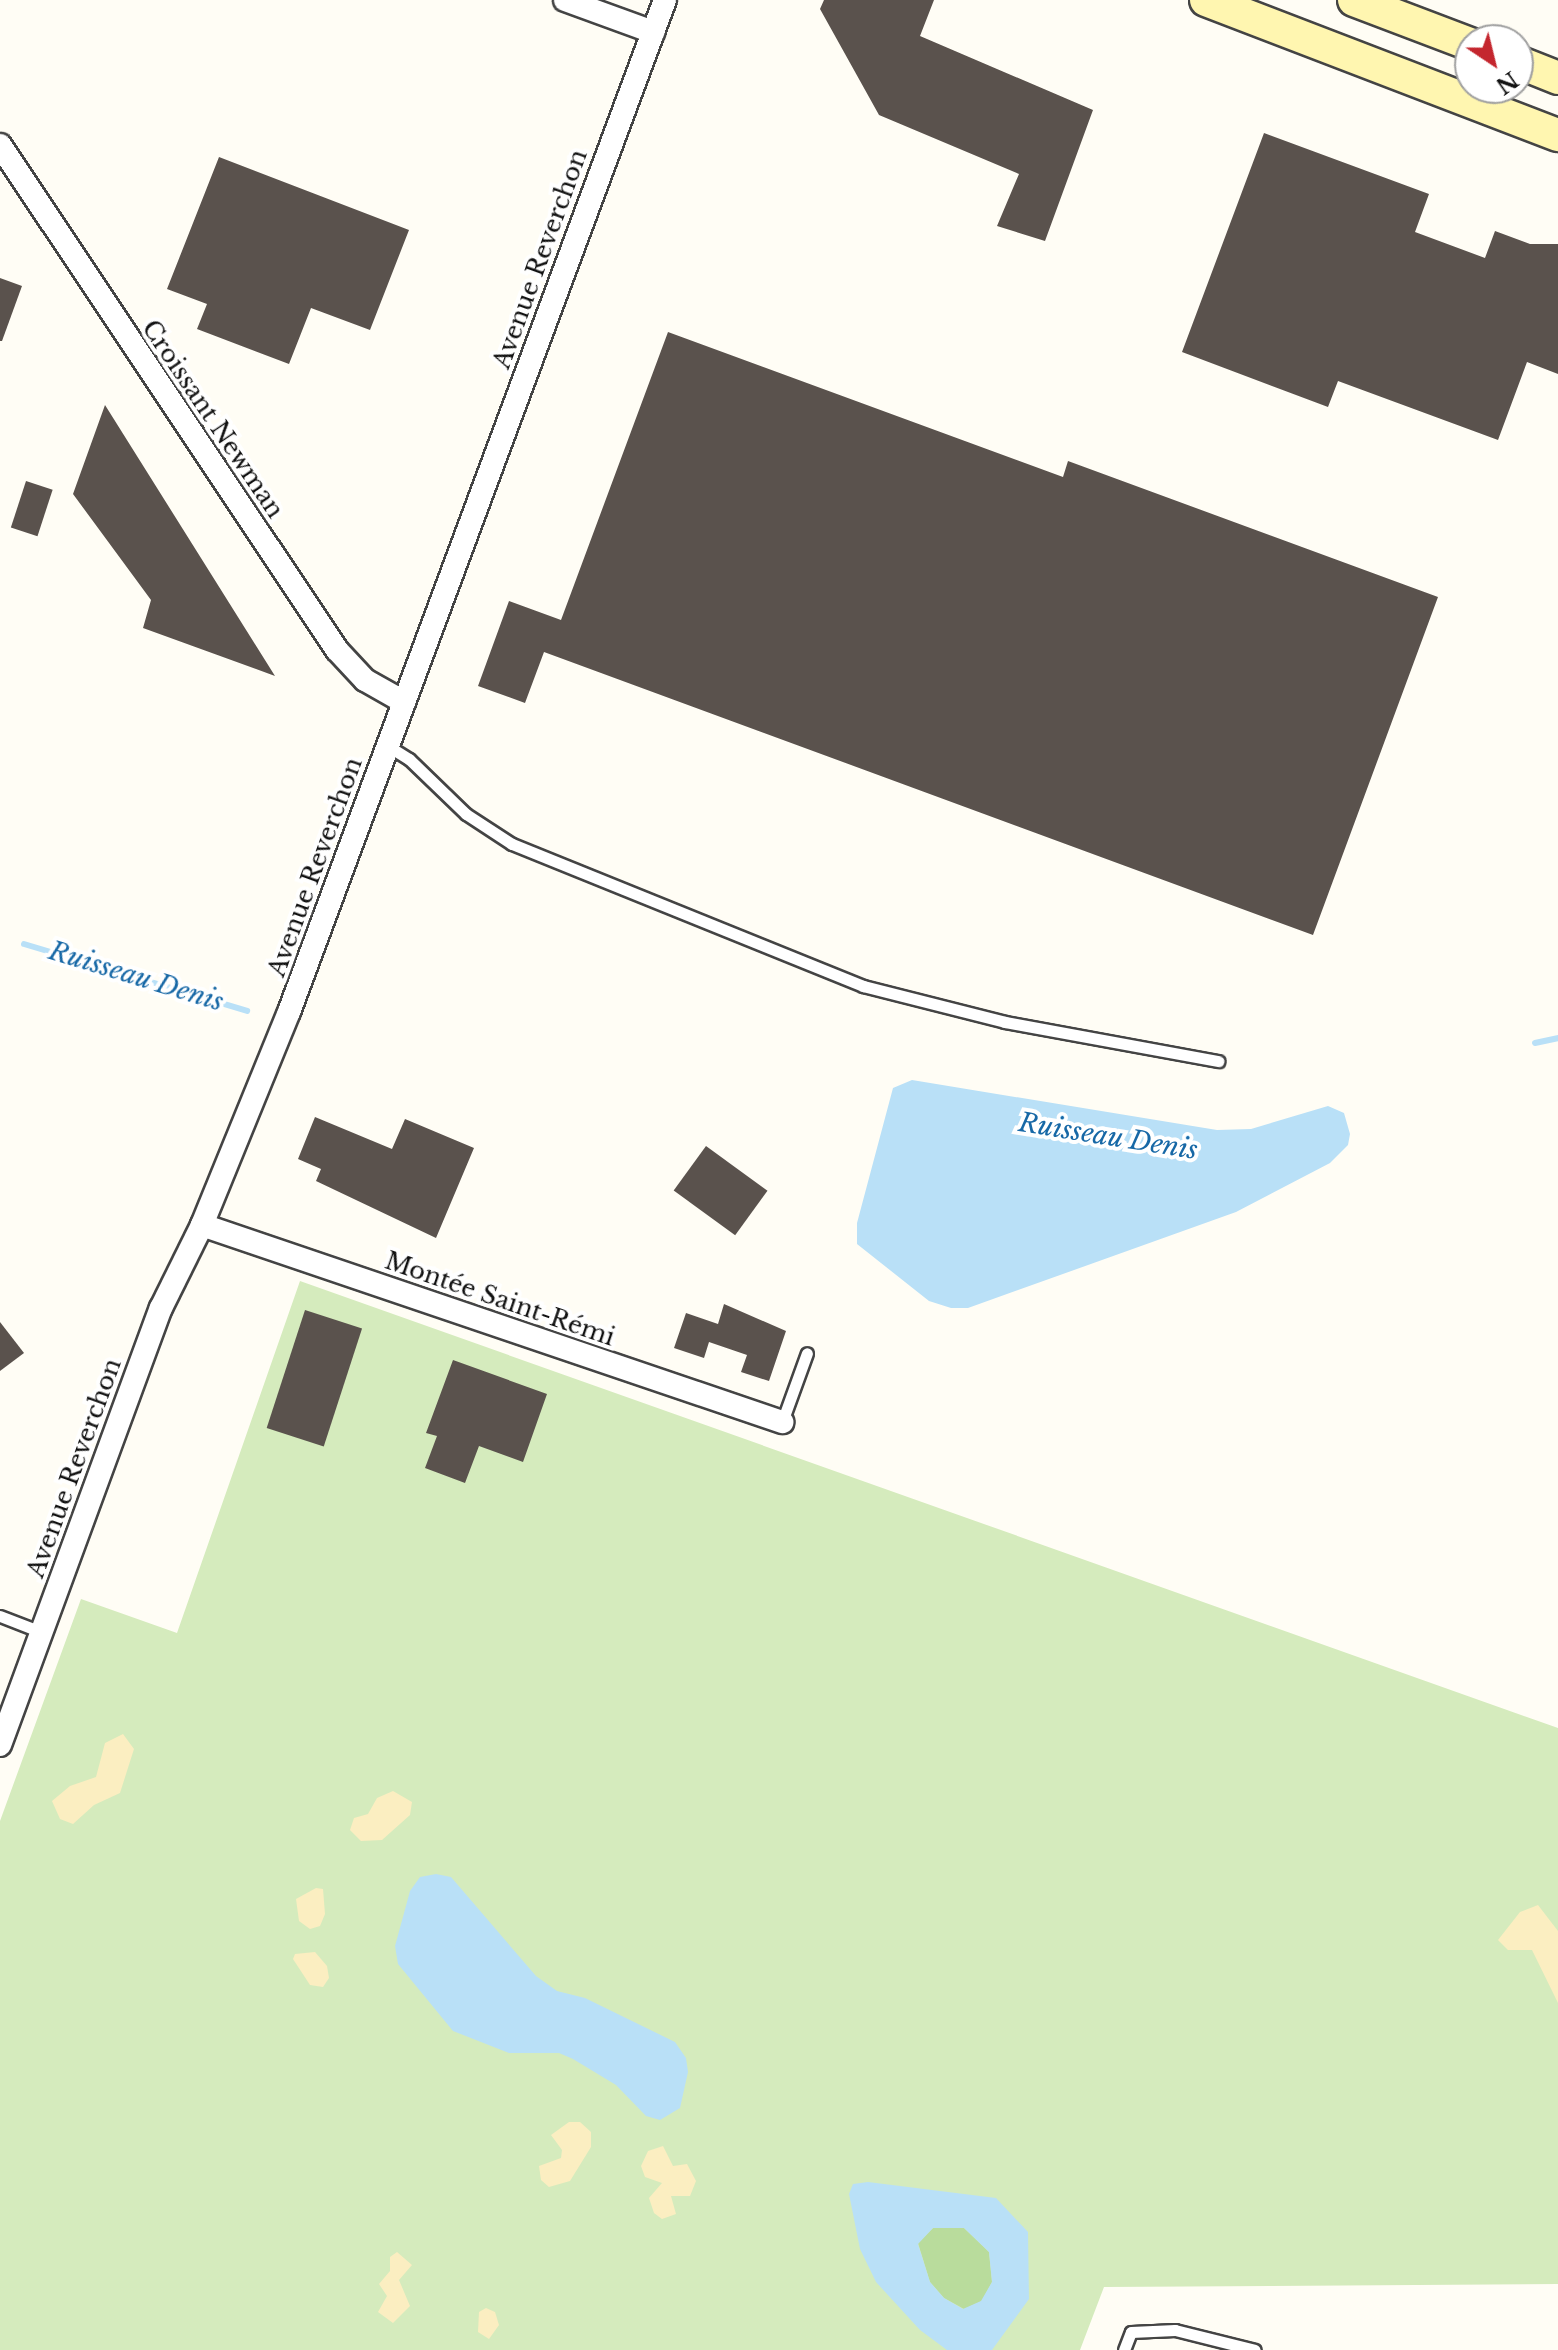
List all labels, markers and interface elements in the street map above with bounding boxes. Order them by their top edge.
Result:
north arrow [1454,24,1534,104]
text: N [1491,65,1523,99]
street label: Avenue Reverchon [487,145,593,373]
street label: Croissant Newman [136,315,290,523]
street label: Avenue Reverchon [262,753,368,981]
water label: Ruisseau Denis [45,936,227,1018]
water label: Ruisseau Denis [1016,1107,1200,1167]
street label: Montée Saint-Rémi [381,1246,619,1352]
street label: Avenue Reverchon [21,1354,127,1582]

